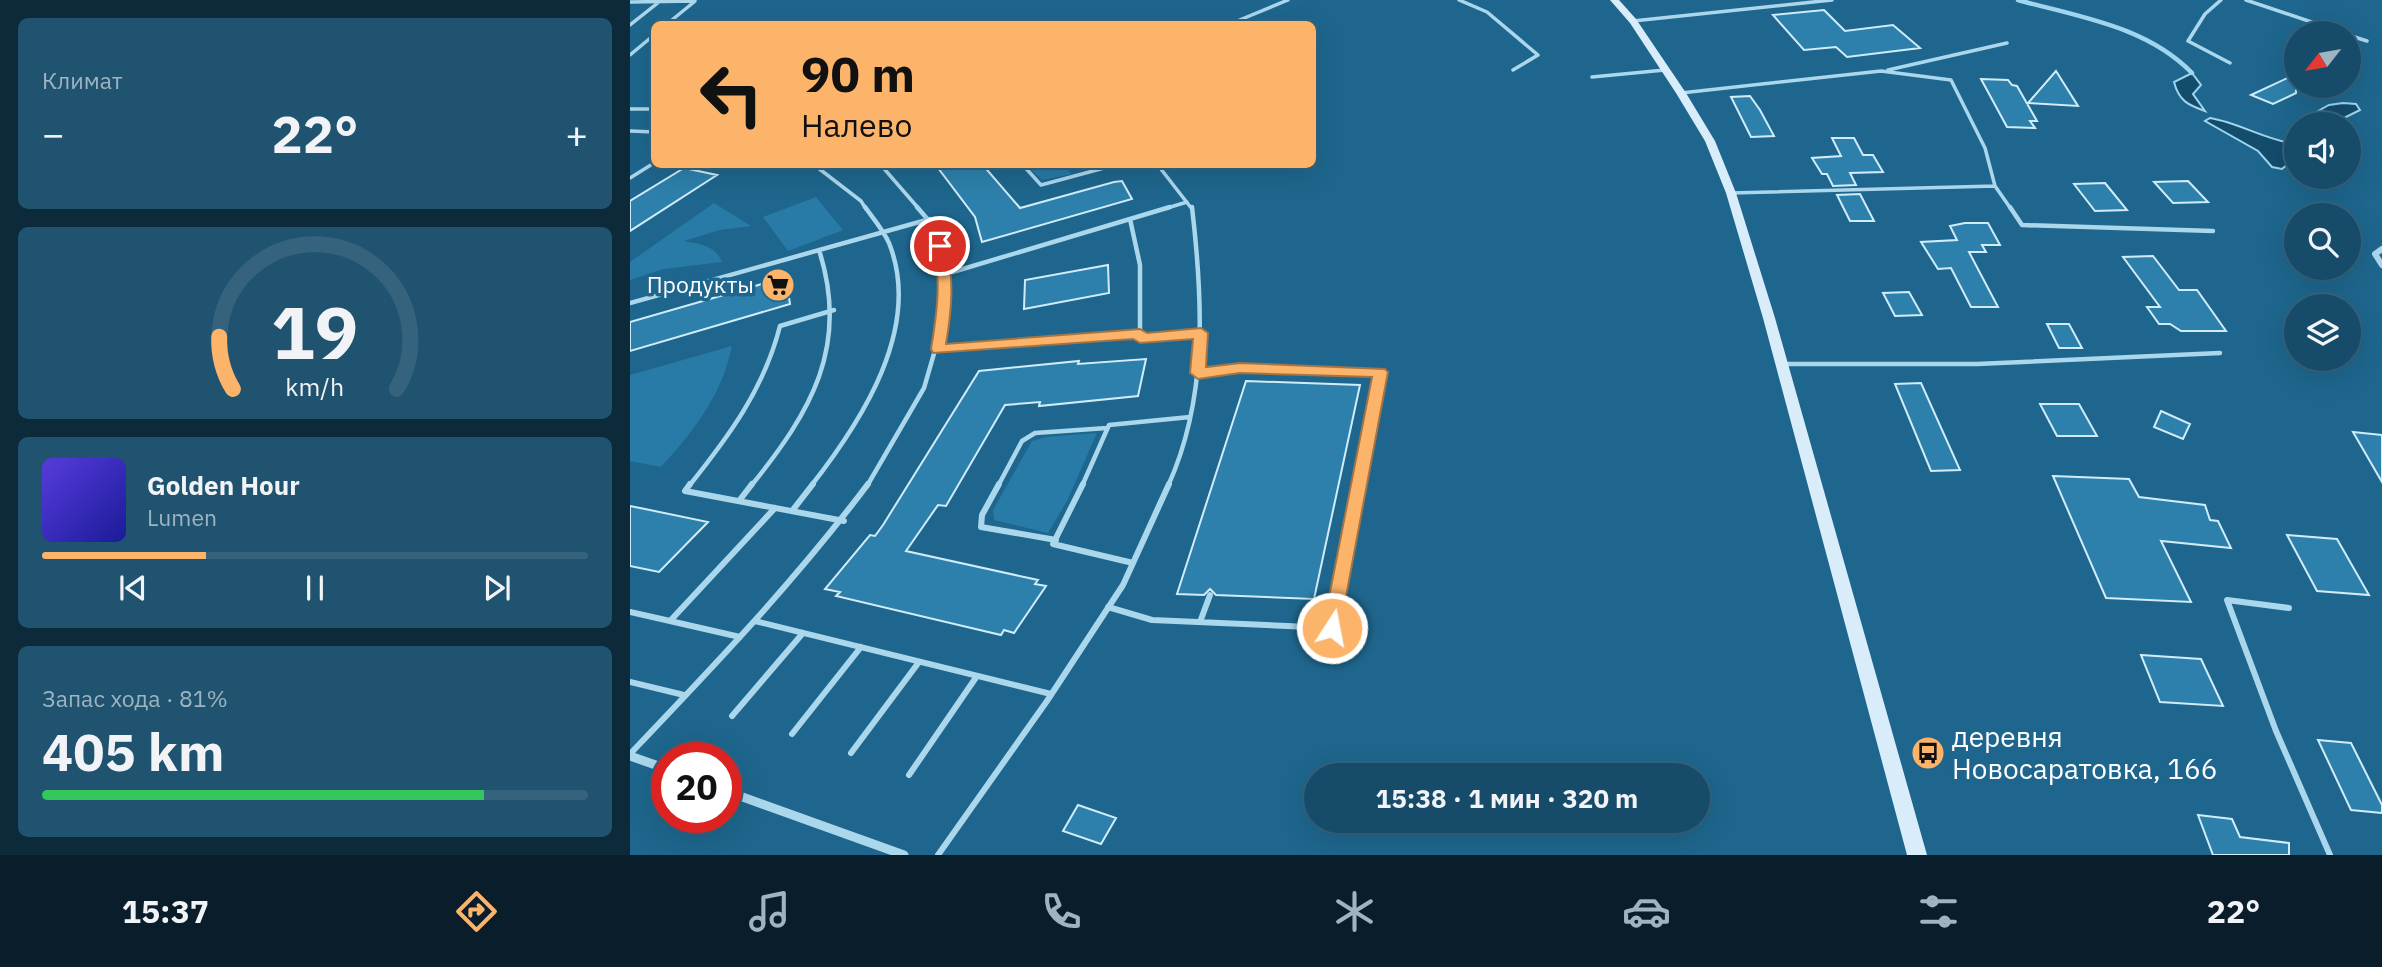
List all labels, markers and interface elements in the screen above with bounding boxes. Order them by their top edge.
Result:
north arrow [2284,21,2361,98]
map controls [2284,21,2361,371]
text: 90 m [801,42,915,105]
icon: left [686,49,777,140]
text: Климат [42,65,123,95]
text: 22° [272,100,358,167]
text: Налево [801,104,912,146]
text: − [42,109,65,158]
text: + [565,109,588,158]
button: sound [2284,112,2361,189]
button: search [2284,203,2361,280]
pin [910,216,970,276]
icon: arrive [921,227,959,265]
supermarket icon: Продукты [759,266,797,304]
place label: Продукты [647,269,754,299]
text: 19 [271,284,359,379]
button: layers [2284,294,2361,371]
text: km/h [286,370,344,403]
text: Golden Hour [147,468,300,502]
text: Lumen [147,502,217,532]
icon: previous [114,569,152,607]
icon: pause [296,569,334,607]
icon: next [478,569,516,607]
position arrow [1295,591,1369,665]
text: Запас хода · 81% [42,683,228,713]
text: 405 km [42,718,224,785]
place label: деревня Новосаратовка, 166 [1952,718,2218,787]
bus stop icon: деревня Новосаратовка, 166 [1909,734,1947,772]
speed limit sign: 20 [651,742,742,833]
text: 15:38 · 1 мин · 320 m [1376,781,1638,815]
icon: directions [452,887,501,936]
icon: music [745,887,794,936]
icon: phone [1037,887,1086,936]
icon: climate [1330,887,1379,936]
icon: car [1622,887,1671,936]
icon: filters [1914,887,1963,936]
text: 15:37 [122,890,209,932]
text: 22° [2207,890,2260,932]

